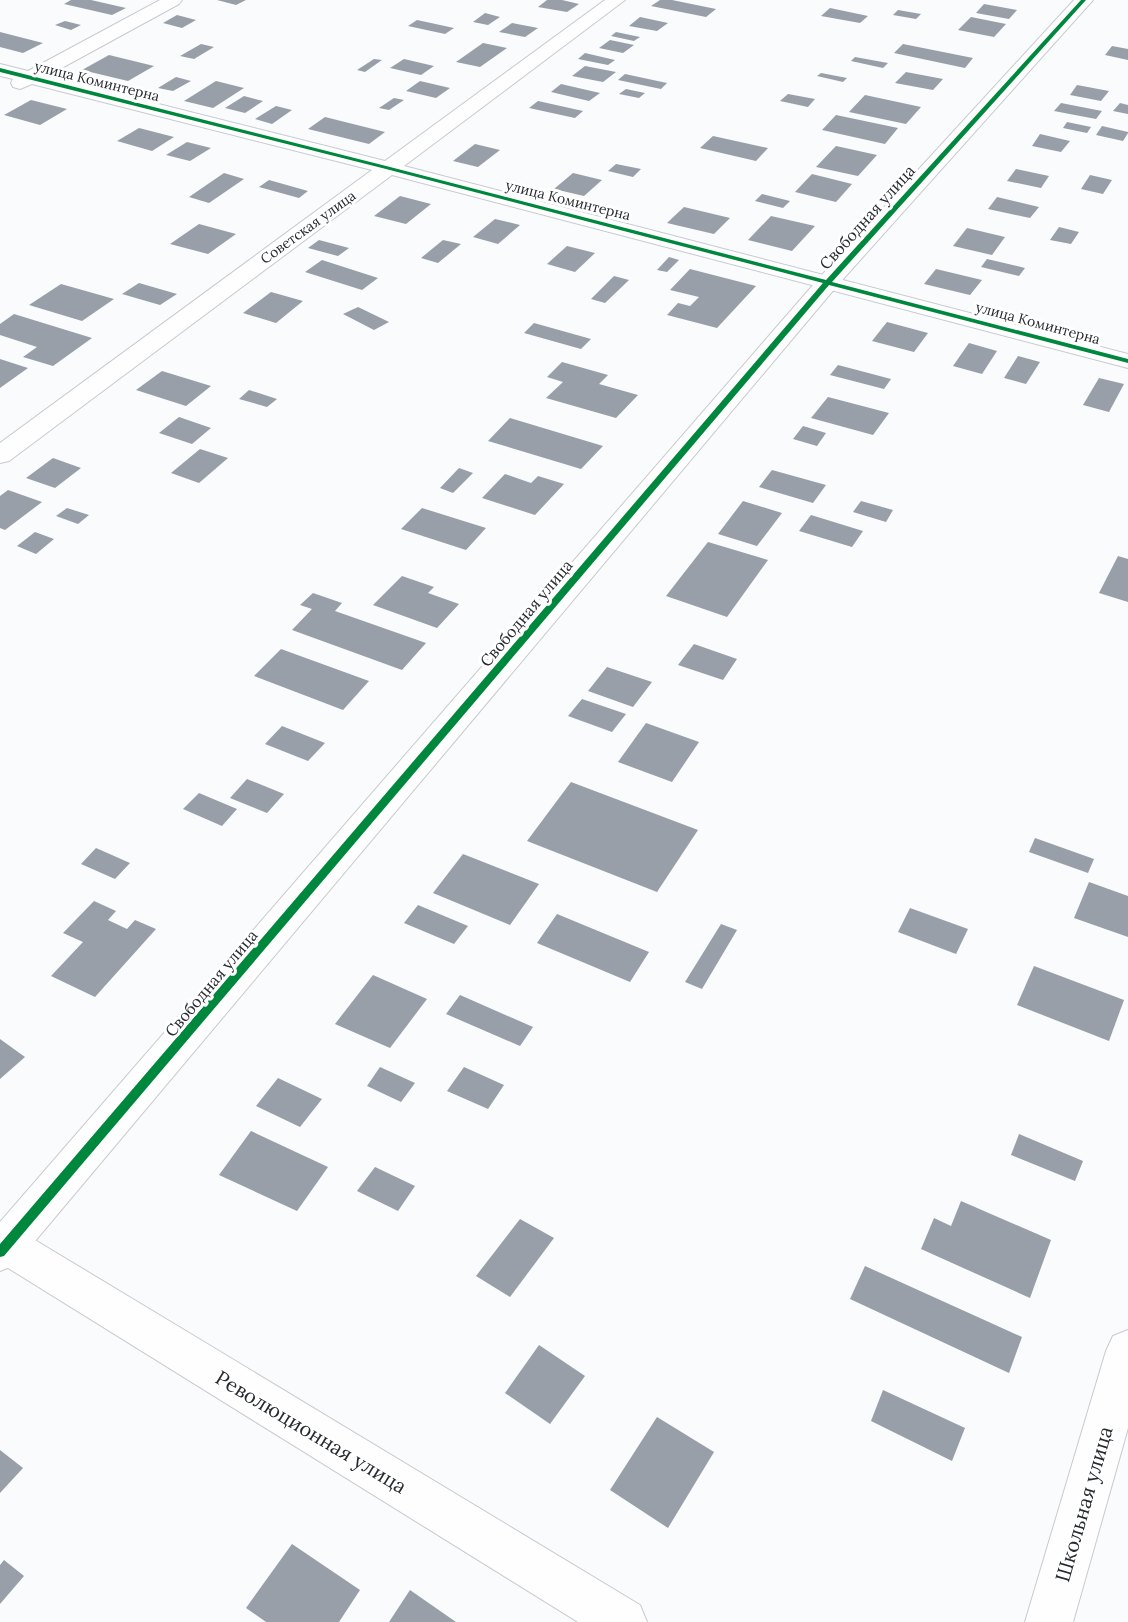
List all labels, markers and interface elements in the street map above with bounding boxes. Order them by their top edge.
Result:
street label: улица Коминтерна [33,57,161,105]
street label: Свободная улица [815,161,919,273]
street label: улица Коминтерна [504,176,632,224]
street label: Советская улица [257,186,359,268]
street label: улица Коминтерна [974,298,1102,348]
street label: Свободная улица [475,555,577,671]
street label: Свободная улица [160,925,262,1041]
street label: Революционная улица [211,1365,411,1499]
street label: Школьная улица [1049,1423,1118,1585]

